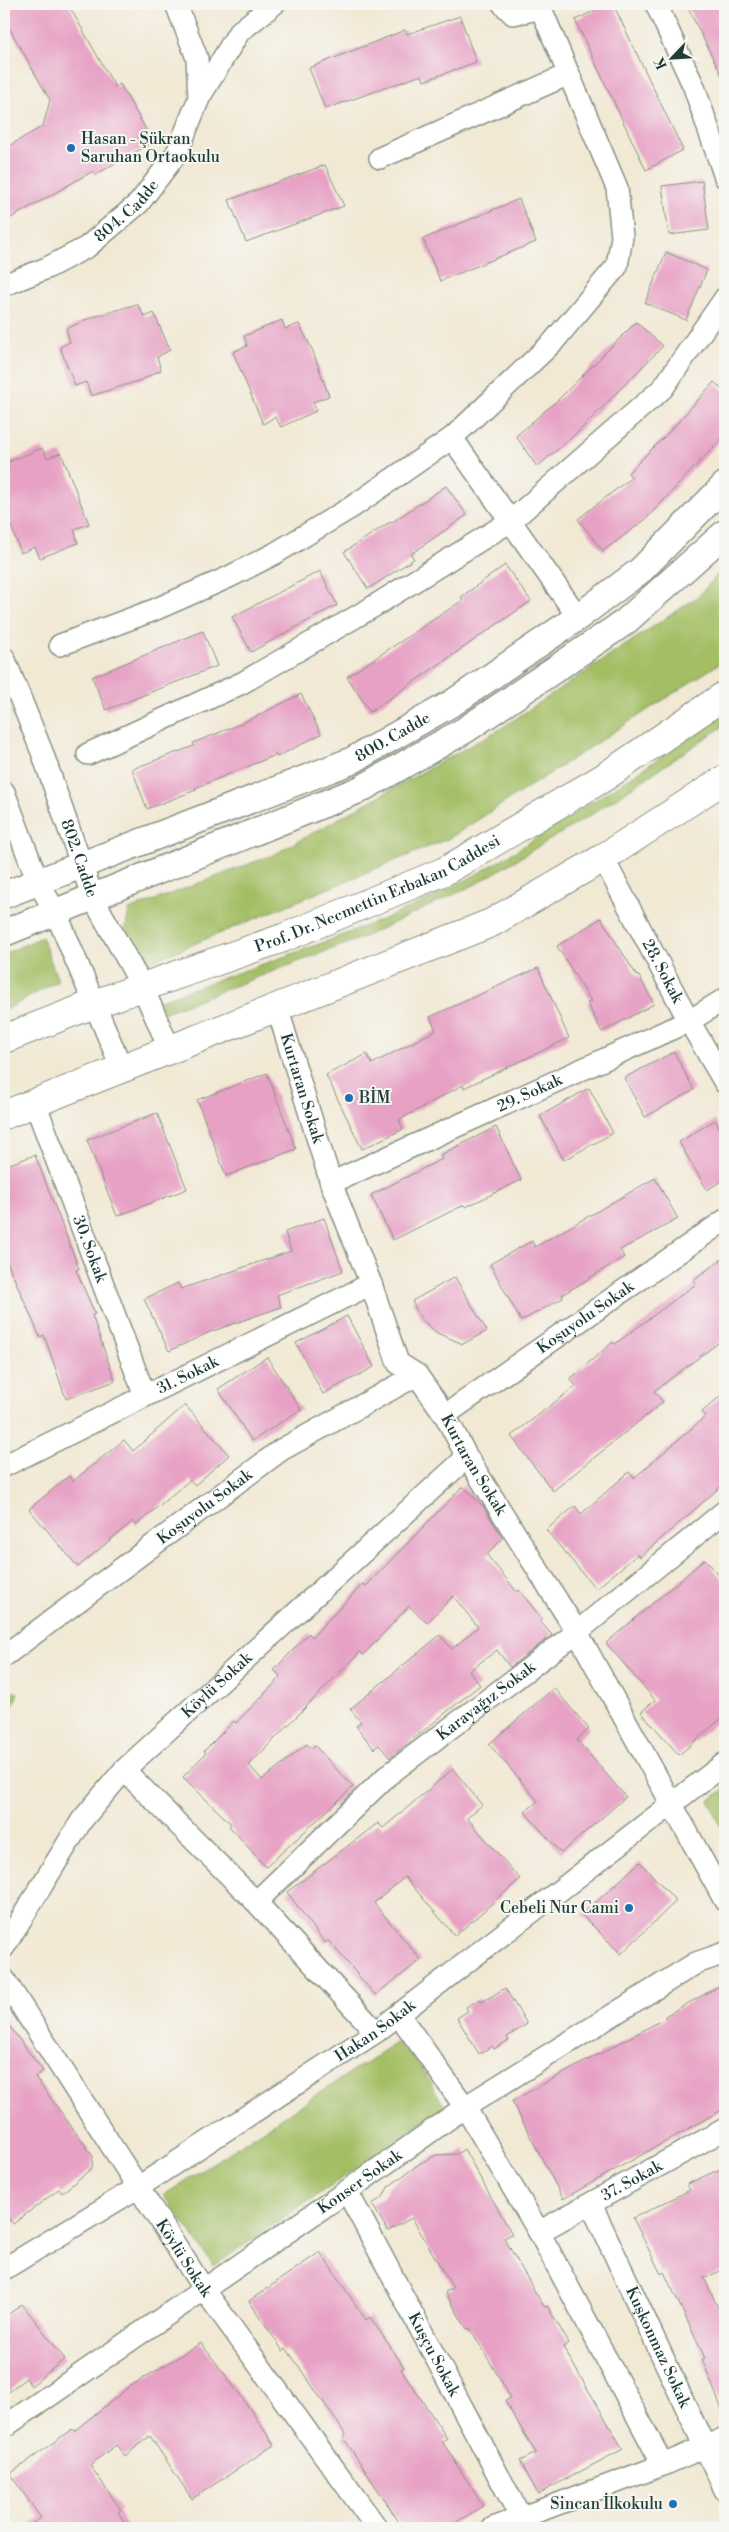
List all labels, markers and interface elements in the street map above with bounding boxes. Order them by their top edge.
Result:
north arrow [646,32,696,82]
text: K [650,54,672,72]
place label: Hasan - Şükran Saruhan Ortaokulu [81,129,220,167]
marker: Hasan - Şükran Saruhan Ortaokulu [65,142,77,154]
street label: 804. Cadde [90,176,163,247]
street label: 800. Cadde [352,708,434,767]
street label: 802. Cadde [56,816,102,900]
street label: Prof. Dr. Necmettin Erbakan Caddesi [252,831,504,957]
street label: 28. Sokak [638,936,689,1008]
street label: Kurtaran Sokak [276,1031,329,1147]
street label: 29. Sokak [494,1069,567,1117]
place label: BİM [358,1086,390,1108]
marker: BİM [343,1092,355,1104]
street label: 30. Sokak [68,1213,112,1287]
street label: Koşuyolu Sokak [533,1276,639,1358]
street label: 31. Sokak [154,1351,223,1399]
street label: Kurtaran Sokak [436,1411,512,1520]
street label: Koşuyolu Sokak [153,1464,258,1549]
street label: Köylü Sokak [177,1647,258,1723]
street label: Karayağız Sokak [432,1656,541,1745]
place label: Cebeli Nur Cami [500,1898,619,1918]
marker: Cebeli Nur Cami [623,1902,635,1914]
street label: Hakan Sokak [331,1994,421,2066]
street label: Konser Sokak [313,2144,407,2218]
street label: 37. Sokak [598,2155,667,2206]
street label: Köylü Sokak [151,2215,217,2302]
street label: Kuşkonmaz Sokak [621,2283,696,2412]
street label: Kuşçu Sokak [403,2309,465,2401]
place label: Sincan İlkokulu [550,2492,663,2514]
marker: Sincan İlkokulu [667,2498,679,2510]

